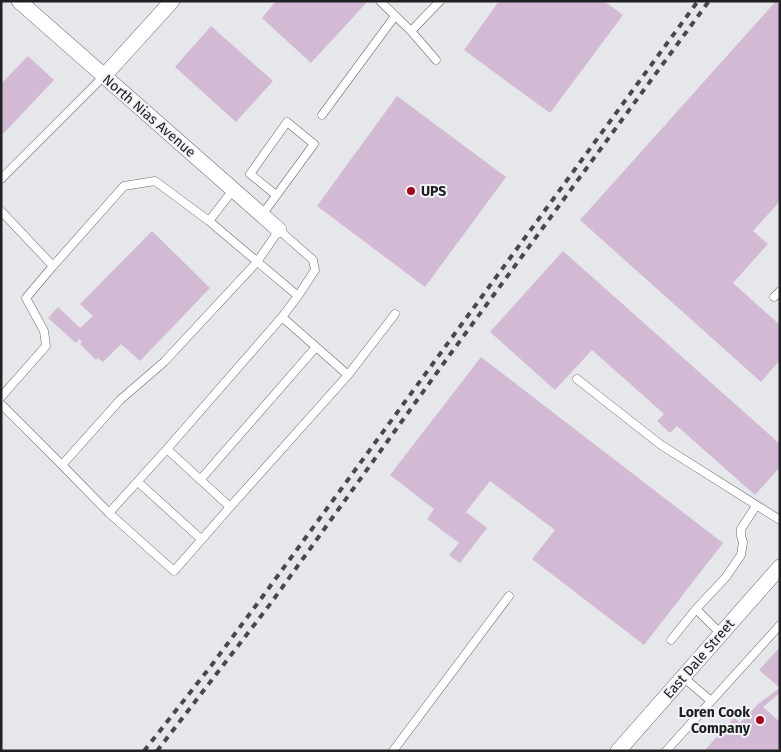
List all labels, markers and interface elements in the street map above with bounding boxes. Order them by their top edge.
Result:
street label: North Nias Avenue [99,71,199,161]
place label: UPS [421,183,446,200]
marker: UPS [405,185,417,197]
street label: East Dale Street [660,615,739,702]
place label: Loren Cook Company [679,704,751,737]
marker: Loren Cook Company [754,714,766,726]

